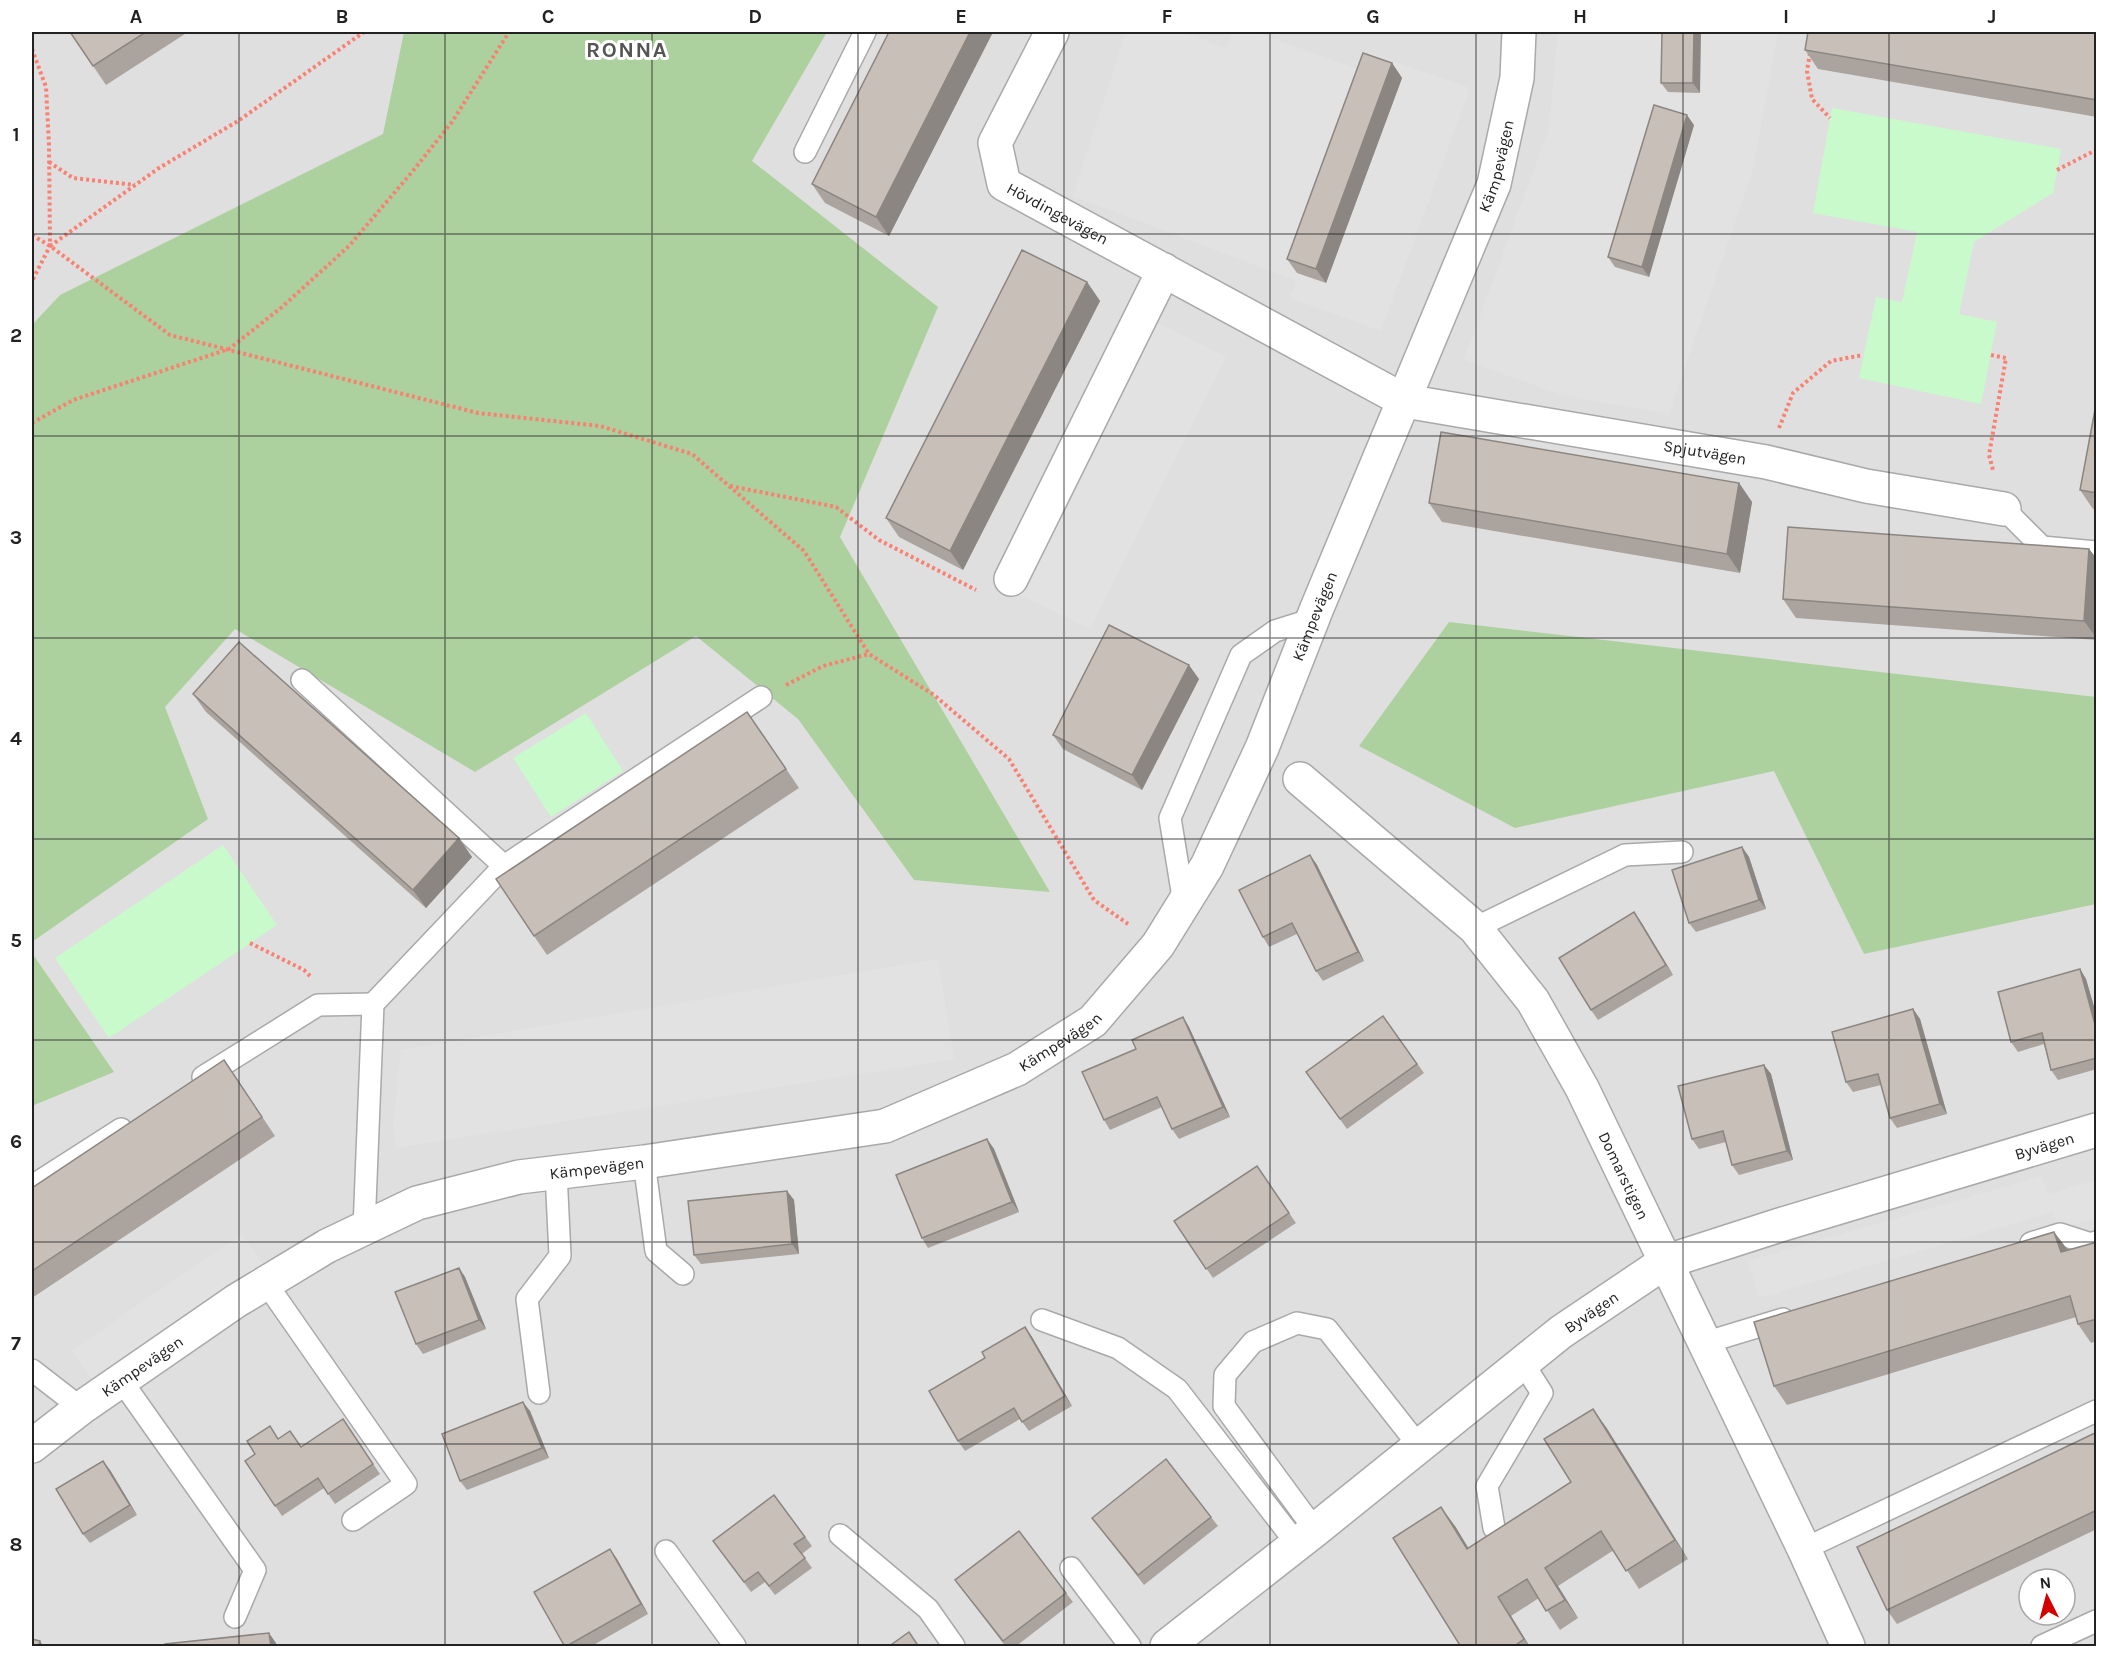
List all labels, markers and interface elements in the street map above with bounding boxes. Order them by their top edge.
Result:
text: A [130,5,143,28]
text: B [336,5,348,28]
text: C [542,5,554,28]
text: D [748,5,762,28]
text: E [955,5,967,28]
text: F [1162,5,1173,28]
text: G [1366,5,1380,28]
text: H [1573,5,1587,28]
text: I [1783,5,1789,28]
text: J [1988,5,1996,28]
district label: RONNA [586,37,668,63]
street label: Kämpevägen [1474,118,1517,215]
text: 1 [12,123,20,146]
street label: Hövdingevägen [1004,178,1112,248]
text: 2 [10,324,22,347]
street label: Spjutvägen [1662,435,1748,468]
text: 3 [10,526,22,549]
street label: Kämpevägen [1288,568,1341,664]
text: 4 [10,727,22,750]
text: 5 [10,929,22,952]
street label: Kämpevägen [1015,1008,1106,1075]
street label: Byvägen [2012,1128,2076,1163]
street label: Domarstigen [1595,1129,1653,1222]
text: 6 [10,1130,22,1153]
street label: Kämpevägen [549,1153,645,1183]
street label: Byvägen [1560,1287,1622,1337]
street label: Kämpevägen [97,1331,186,1401]
text: 7 [11,1332,21,1355]
text: 8 [10,1533,22,1556]
north arrow [2017,1567,2077,1627]
text: N [2039,1573,2052,1593]

